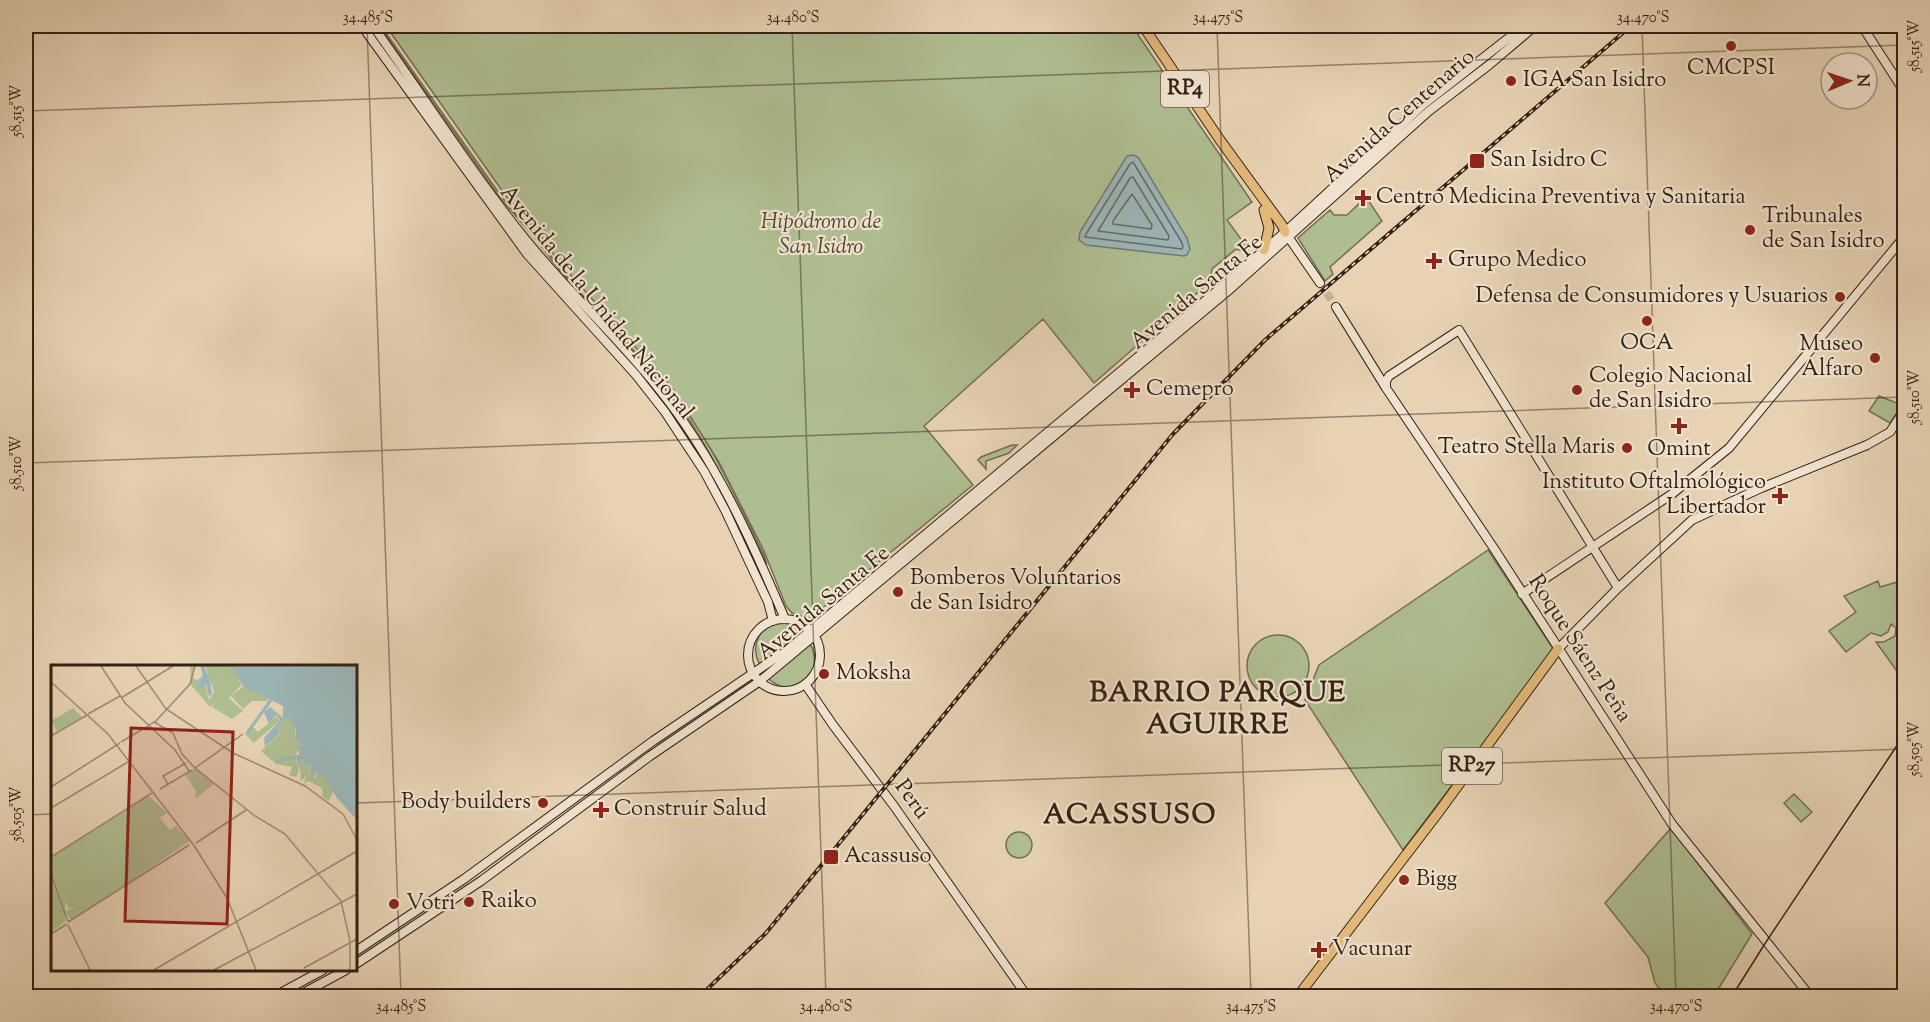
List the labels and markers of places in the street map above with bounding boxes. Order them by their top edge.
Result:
marker: CMCPSI [1724,39,1738,53]
place label: CMCPSI [1687,53,1775,85]
place label: IGA San Isidro [1523,65,1666,97]
marker: IGA San Isidro [1504,74,1518,88]
place label: San Isidro C [1490,145,1608,177]
marker: San Isidro C [1468,152,1486,170]
place label: Centro Medicina Preventiva y Sanitaria [1376,182,1746,214]
marker: Centro Medicina Preventiva y Sanitaria [1354,189,1372,207]
place label: Tribunales de San Isidro [1762,201,1885,258]
marker: Tribunales de San Isidro [1743,223,1757,237]
place label: Grupo Medico [1448,245,1587,277]
marker: Grupo Medico [1425,252,1443,270]
place label: Defensa de Consumidores y Usuarios [1476,281,1828,313]
marker: Defensa de Consumidores y Usuarios [1833,290,1847,304]
marker: OCA [1640,314,1654,328]
place label: OCA [1620,328,1674,360]
place label: Museo Alfaro [1800,329,1863,386]
marker: Museo Alfaro [1868,351,1882,365]
place label: Colegio Nacional de San Isidro [1589,361,1752,418]
place label: Cemepro [1146,374,1234,406]
marker: Cemepro [1123,381,1141,399]
marker: Colegio Nacional de San Isidro [1570,383,1584,397]
marker: Omint [1670,417,1688,435]
place label: Teatro Stella Maris [1438,432,1615,464]
place label: Omint [1647,434,1711,466]
marker: Teatro Stella Maris [1620,441,1634,455]
place label: Instituto Oftalmológico Libertador [1542,467,1766,524]
marker: Instituto Oftalmológico Libertador [1771,487,1789,505]
place label: Bomberos Voluntarios de San Isidro [910,563,1121,620]
marker: Bomberos Voluntarios de San Isidro [891,585,905,599]
place label: Moksha [836,658,912,690]
marker: Moksha [817,667,831,681]
place label: Body builders [401,787,531,819]
place label: Construír Salud [614,794,767,826]
marker: Body builders [536,796,550,810]
marker: Construír Salud [592,801,610,819]
place label: Acassuso [844,841,932,873]
marker: Acassuso [822,848,840,866]
place label: Bigg [1416,864,1458,896]
marker: Bigg [1397,873,1411,887]
place label: Raiko [481,886,537,918]
place label: Votri [406,888,456,920]
marker: Raiko [462,895,476,909]
marker: Votri [387,897,401,911]
place label: Vacunar [1332,934,1412,966]
marker: Vacunar [1310,941,1328,959]

